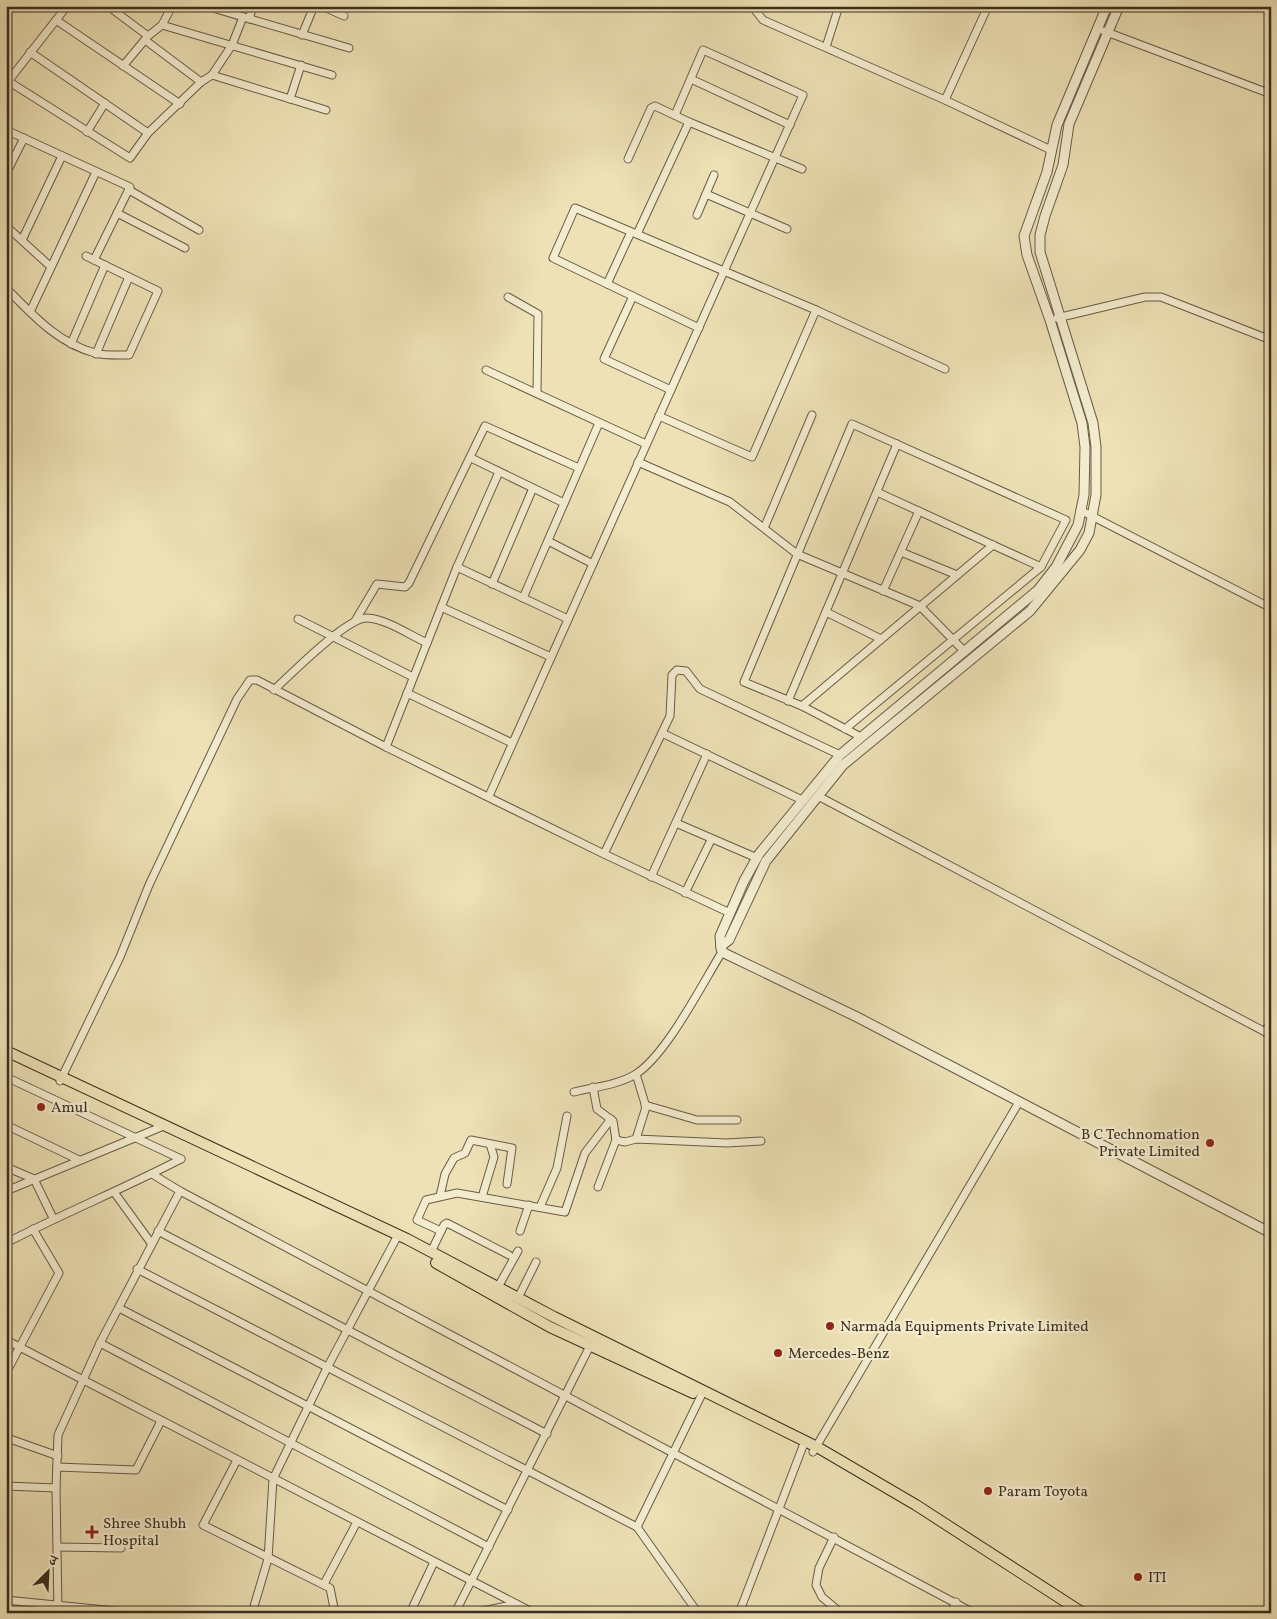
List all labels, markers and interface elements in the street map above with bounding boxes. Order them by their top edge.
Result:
place label: Amul [51,1098,88,1119]
marker: Amul [35,1101,47,1113]
place label: B C Technomation Private Limited [1081,1125,1200,1163]
marker: B C Technomation Private Limited [1204,1137,1216,1149]
place label: Narmada Equipments Private Limited [840,1317,1089,1338]
marker: Narmada Equipments Private Limited [824,1320,836,1332]
place label: Mercedes-Benz [788,1344,890,1365]
marker: Mercedes-Benz [772,1347,784,1359]
place label: Param Toyota [998,1482,1088,1503]
marker: Param Toyota [982,1485,994,1497]
place label: Shree Shubh Hospital [103,1514,186,1552]
marker: Shree Shubh Hospital [85,1525,99,1539]
north arrow [22,1546,72,1596]
text: उ [45,1551,61,1572]
place label: ITI [1148,1568,1167,1589]
marker: ITI [1132,1571,1144,1583]

